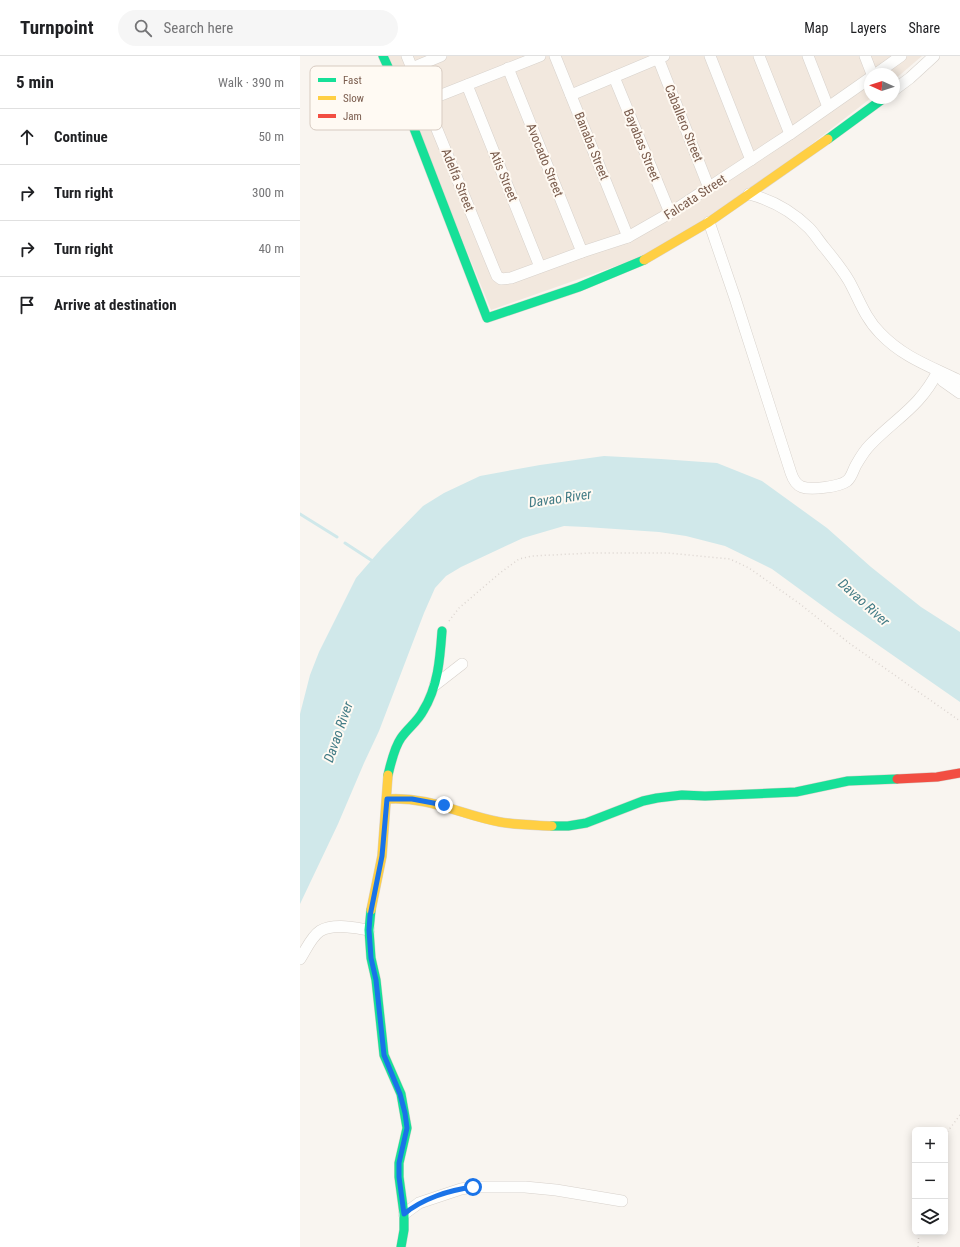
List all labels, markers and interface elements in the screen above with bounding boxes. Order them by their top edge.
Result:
search box [118,10,398,46]
text: Turnpoint [20,16,94,39]
icon: search [132,17,154,39]
text: Search here [164,19,233,37]
text: Map [804,20,828,36]
text: Layers [850,20,887,36]
text: Share [909,20,940,36]
legend [310,66,442,130]
north arrow [864,68,900,104]
text: 5 min [16,72,54,92]
text: Fast [343,74,362,87]
text: Walk · 390 m [218,75,284,90]
street label: Caballero Street [662,82,706,164]
text: Slow [343,92,364,105]
street label: Bayabas Street [621,107,663,184]
text: Jam [343,110,362,123]
street label: Banaba Street [572,110,612,182]
street label: Avocado Street [523,121,567,199]
icon: ahead [16,126,38,148]
text: Continue [54,128,108,146]
text: 50 m [258,129,284,144]
street label: Adelfa Street [439,146,478,214]
street label: Atis Street [487,148,521,204]
street label: Falcata Street [661,171,729,223]
icon: right [16,182,38,204]
text: Turn right [54,184,113,202]
text: 300 m [252,185,284,200]
icon: right [16,238,38,260]
text: Turn right [54,240,113,258]
text: 40 m [258,241,284,256]
icon: arrive [16,294,38,316]
text: Arrive at destination [54,296,177,314]
water label: Davao River [528,486,593,510]
water label: Davao River [835,575,893,630]
water label: Davao River [320,699,356,764]
route end [435,796,453,814]
map controls [912,1127,948,1235]
button: + [912,1127,948,1163]
button: − [912,1163,948,1199]
route start [464,1178,482,1196]
button: layers [912,1199,948,1235]

